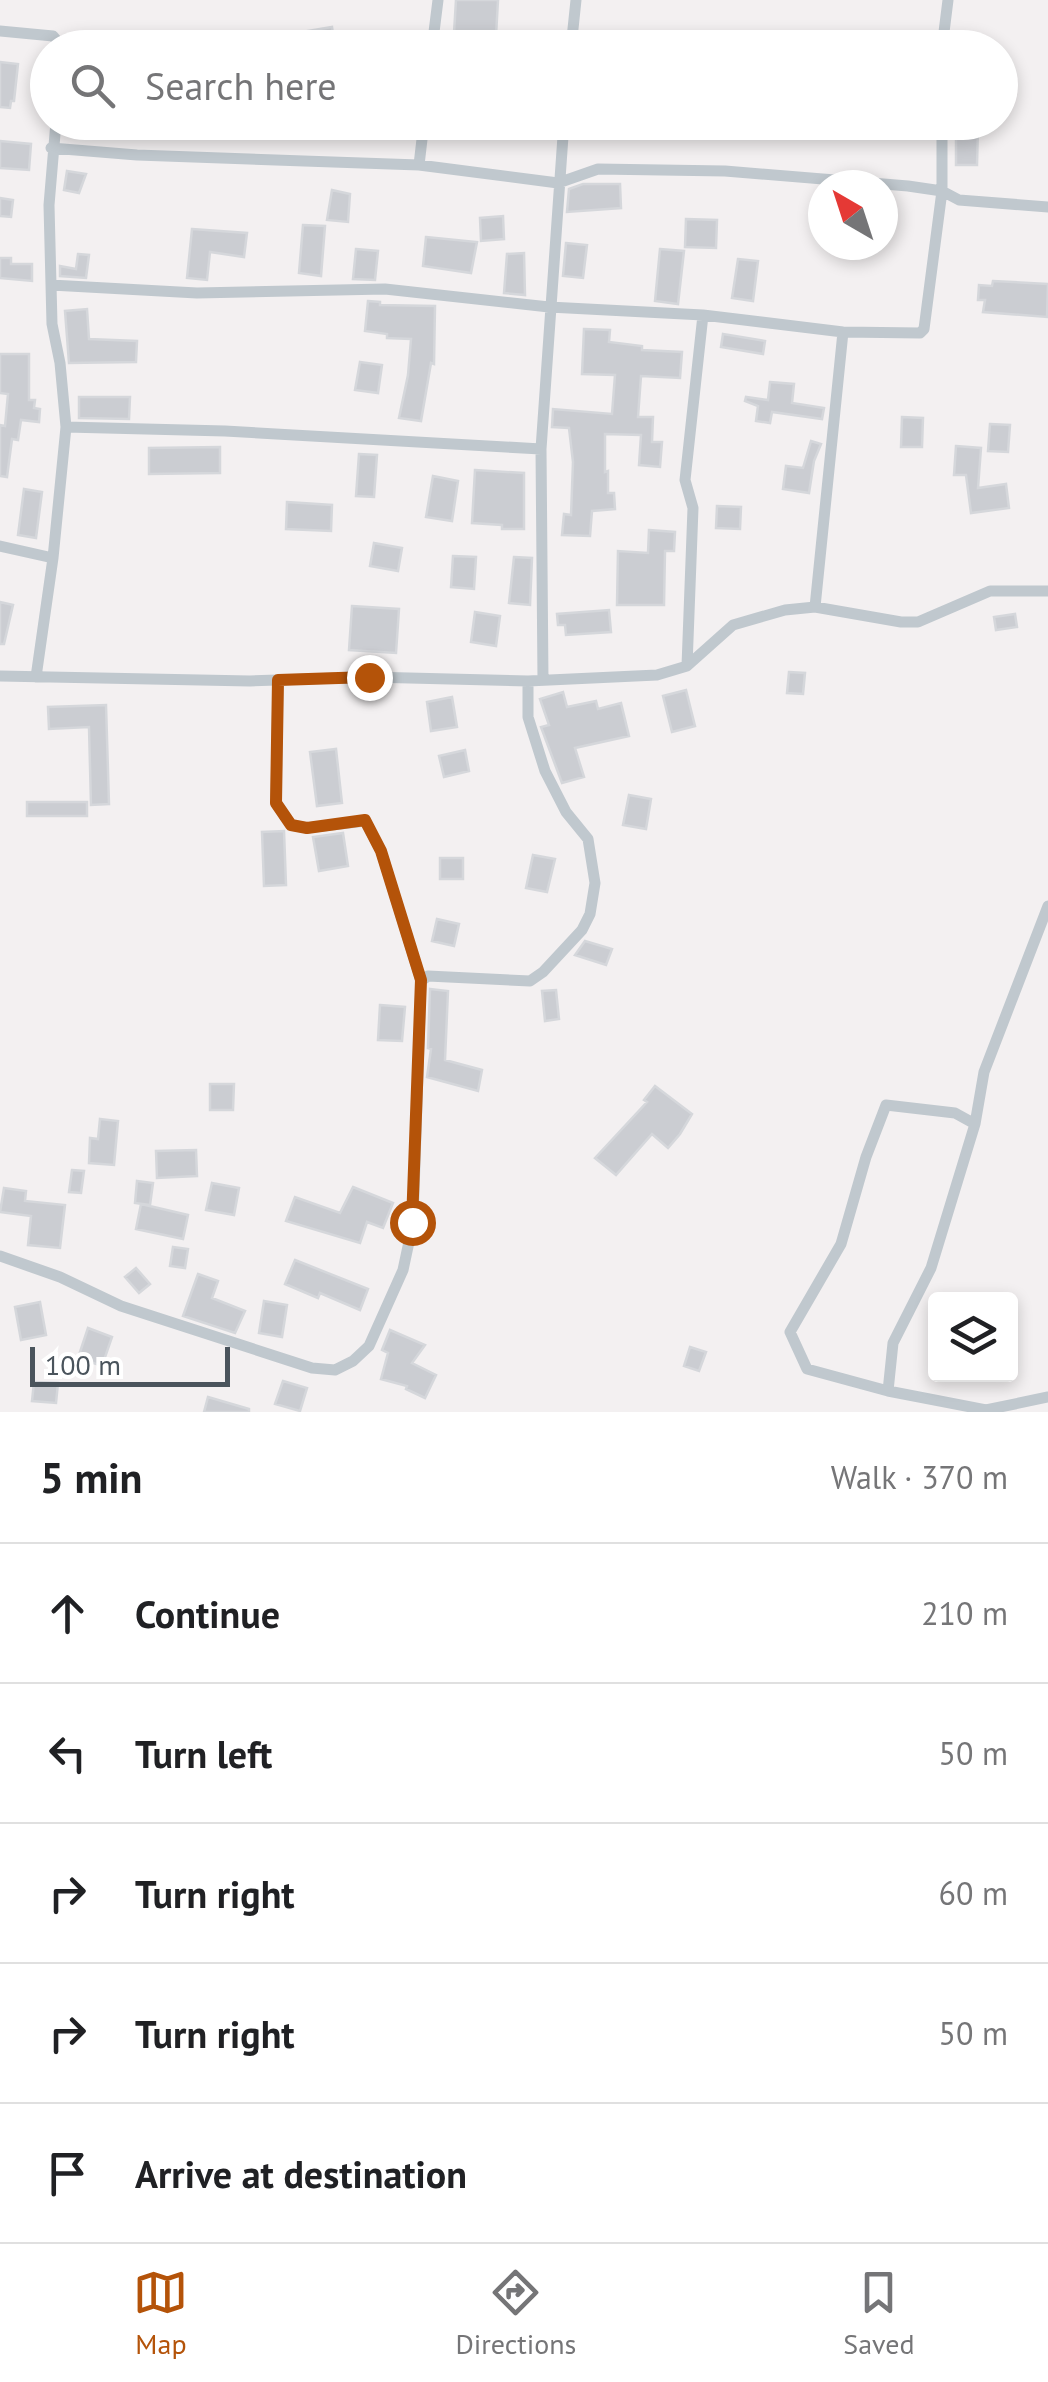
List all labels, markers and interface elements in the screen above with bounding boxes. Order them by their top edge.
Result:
search box [30,30,1018,140]
icon: search [65,58,120,113]
text: Search here [145,61,337,110]
north arrow [808,170,898,260]
route end [347,655,393,701]
route start [390,1200,436,1246]
map controls [928,1292,1018,1382]
button: layers [928,1292,1018,1382]
scale bar [30,1342,230,1386]
text: 100 m [45,1346,121,1383]
text: 5 min [40,1450,142,1505]
text: Walk · 370 m [831,1456,1008,1498]
icon: ahead [40,1586,95,1641]
text: Continue [135,1589,280,1638]
text: 210 m [921,1592,1008,1634]
icon: left [40,1726,95,1781]
text: Turn left [135,1729,272,1778]
text: 50 m [939,1732,1008,1774]
icon: right [40,1866,95,1921]
text: Turn right [135,1869,295,1918]
text: 60 m [939,1872,1008,1914]
icon: right [40,2006,95,2061]
text: Turn right [135,2009,295,2058]
text: 50 m [939,2012,1008,2054]
icon: arrive [40,2146,95,2201]
text: Arrive at destination [135,2149,467,2198]
tab: Map [133,2265,188,2362]
tab: Directions [455,2265,576,2362]
tab: Saved [843,2265,915,2362]

